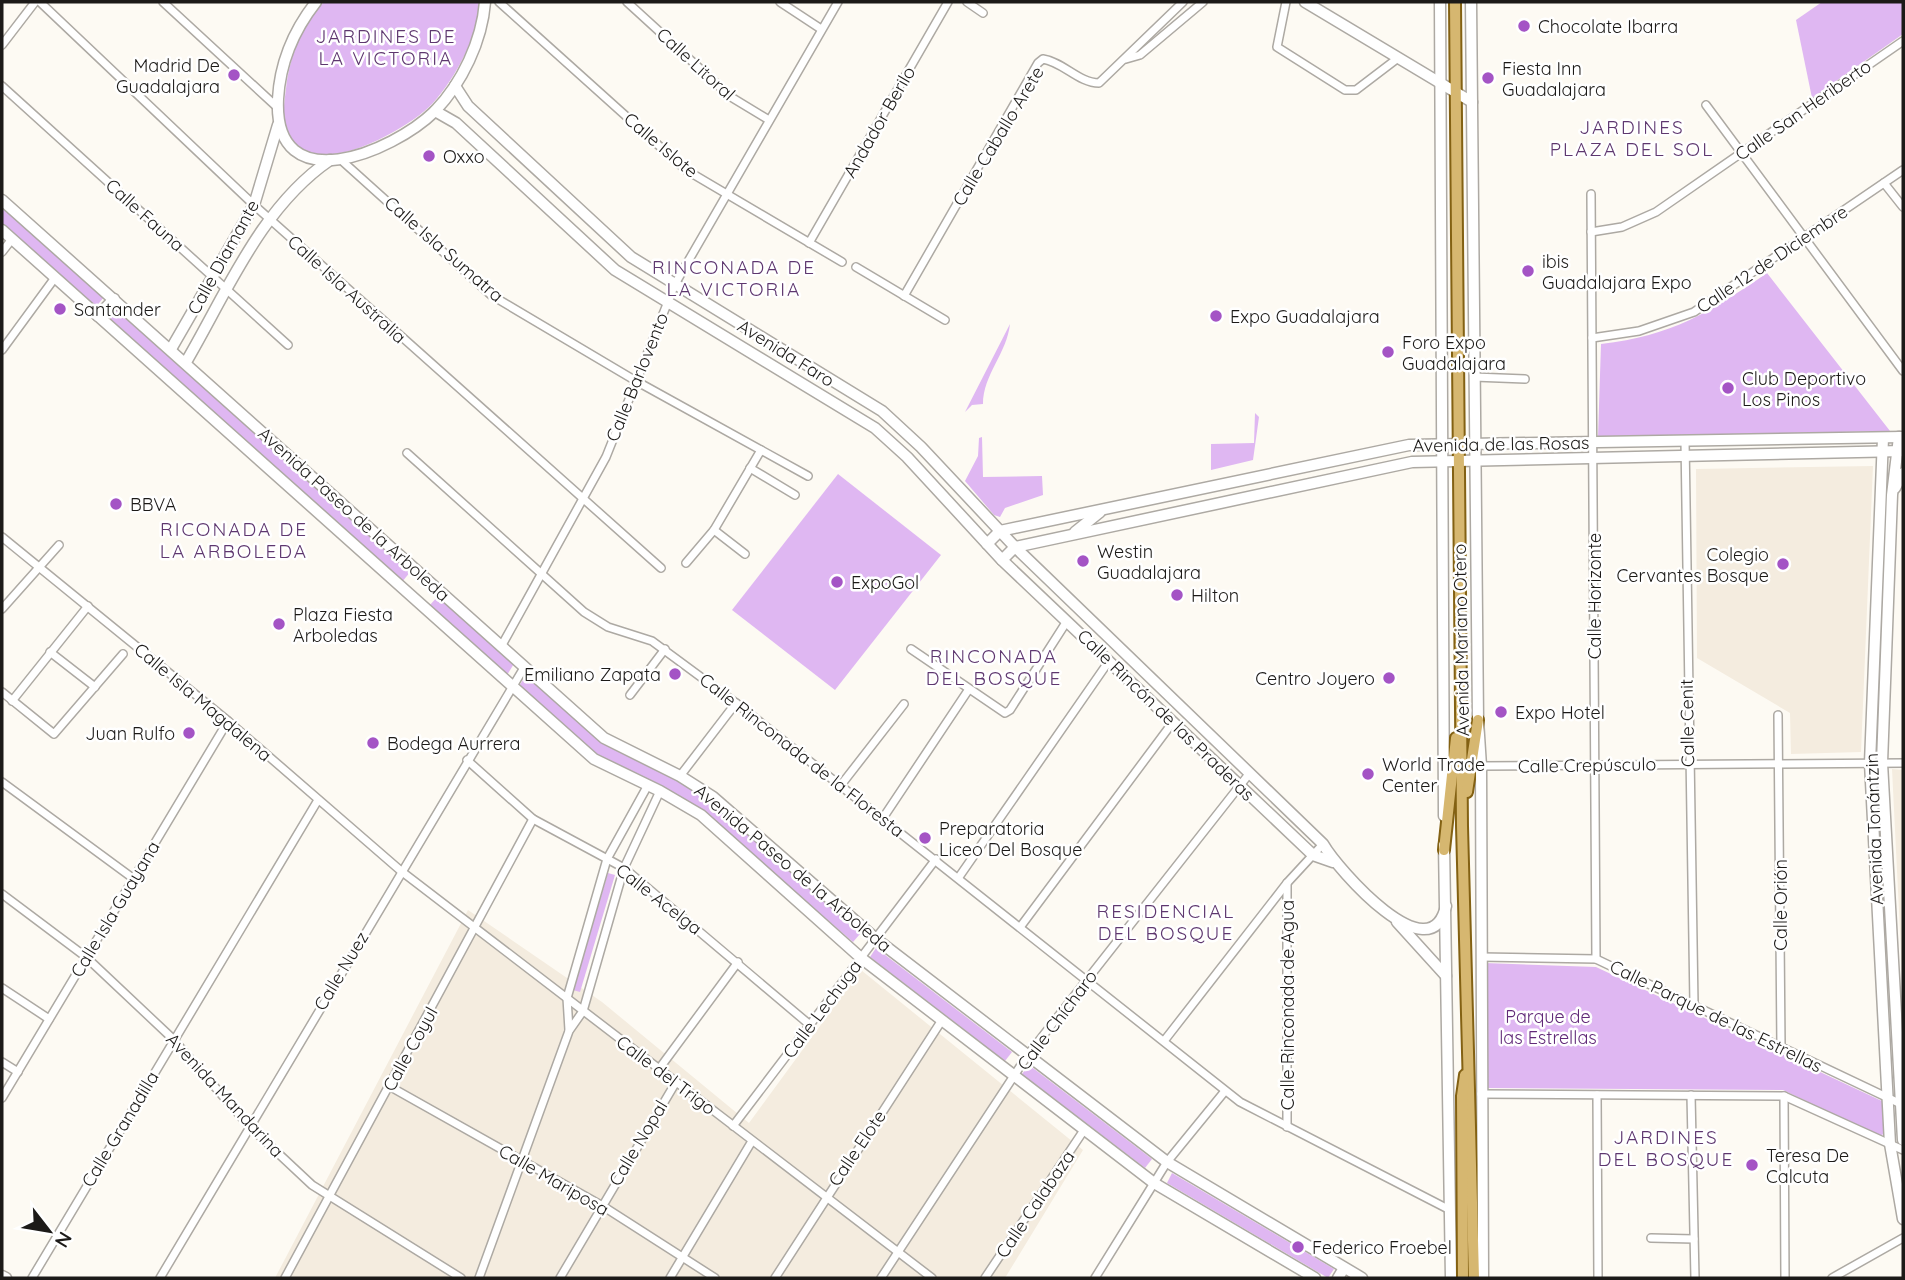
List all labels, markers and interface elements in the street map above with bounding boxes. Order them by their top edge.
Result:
place label: Chocolate Ibarra [1538,15,1678,38]
marker: Chocolate Ibarra [1516,18,1532,34]
street label: Calle Litoral [652,23,740,105]
district label: JARDINES DE LA VICTORIA [316,24,456,70]
place label: Madrid De Guadalajara [116,54,220,98]
street label: Calle San Heriberto [1730,54,1876,166]
place label: Fiesta Inn Guadalajara [1502,57,1606,101]
street label: Andador Berilo [838,62,920,182]
street label: Calle Caballo Arete [947,62,1049,210]
marker: Madrid De Guadalajara [226,67,242,83]
marker: Fiesta Inn Guadalajara [1480,70,1496,86]
street label: Calle Islote [619,107,703,183]
district label: JARDINES PLAZA DEL SOL [1550,115,1714,161]
place label: Oxxo [443,145,485,168]
marker: Oxxo [421,148,437,164]
street label: Calle Fauna [101,174,189,256]
street label: Calle Isla Sumatra [380,191,508,307]
street label: Calle Diamante [182,196,264,318]
street label: Calle 12 de Diciembre [1692,200,1852,318]
street label: Calle Isla Australia [283,230,411,348]
place label: ibis Guadalajara Expo [1542,250,1692,294]
district label: RINCONADA DE LA VICTORIA [652,255,816,301]
marker: ibis Guadalajara Expo [1520,263,1536,279]
place label: Santander [74,298,161,321]
marker: Santander [52,301,68,317]
place label: Expo Guadalajara [1230,305,1380,328]
marker: Expo Guadalajara [1208,308,1224,324]
street label: Calle Barlovento [601,309,673,445]
street label: Avenida Faro [733,314,839,392]
place label: Foro Expo Guadalajara [1402,331,1506,375]
marker: Foro Expo Guadalajara [1380,344,1396,360]
place label: Club Deportivo Los Pinos [1742,367,1866,411]
marker: Club Deportivo Los Pinos [1720,380,1736,396]
street label: Avenida Paseo de la Arboleda [253,422,455,606]
street label: Avenida de las Rosas [1412,431,1590,457]
place label: BBVA [130,493,177,516]
marker: BBVA [108,496,124,512]
district label: RICONADA DE LA ARBOLEDA [160,517,308,563]
street label: Calle Horizonte [1583,533,1606,659]
place label: Westin Guadalajara [1097,540,1201,584]
street label: Avenida Mariano Otero [1448,543,1474,737]
place label: Colegio Cervantes Bosque [1617,543,1769,587]
marker: Westin Guadalajara [1075,553,1091,569]
marker: Colegio Cervantes Bosque [1775,556,1791,572]
place label: ExpoGol [851,571,919,594]
marker: ExpoGol [829,574,845,590]
place label: Hilton [1191,584,1239,607]
marker: Hilton [1169,587,1185,603]
place label: Plaza Fiesta Arboledas [293,603,393,647]
marker: Plaza Fiesta Arboledas [271,616,287,632]
street label: Calle Rincón de las Praderas [1073,624,1259,806]
street label: Calle Isla Magdalena [129,638,277,766]
district label: RINCONADA DEL BOSQUE [926,644,1062,690]
place label: Emiliano Zapata [524,663,661,686]
marker: Emiliano Zapata [667,666,683,682]
place label: Centro Joyero [1255,667,1375,690]
street label: Calle Rinconada de la Floresta [695,668,909,842]
marker: Centro Joyero [1381,670,1397,686]
street label: Calle Cenit [1675,679,1699,767]
place label: Expo Hotel [1515,701,1605,724]
marker: Expo Hotel [1493,704,1509,720]
place label: Juan Rulfo [85,722,175,745]
marker: Juan Rulfo [181,725,197,741]
place label: Bodega Aurrera [387,732,521,755]
marker: Bodega Aurrera [365,735,381,751]
street label: Calle Crepúsculo [1518,752,1656,778]
place label: World Trade Center [1382,753,1485,797]
street label: Avenida Tonántzin [1860,753,1888,905]
marker: World Trade Center [1360,766,1376,782]
street label: Avenida Paseo de la Arboleda [690,779,896,957]
place label: Preparatoria Liceo Del Bosque [939,817,1082,861]
marker: Preparatoria Liceo Del Bosque [917,830,933,846]
street label: Calle Isla Guayana [65,837,165,981]
street label: Calle Acelga [611,858,707,940]
street label: Calle Orión [1769,859,1792,951]
district label: RESIDENCIAL DEL BOSQUE [1097,899,1235,945]
street label: Calle Rinconada de Agua [1276,900,1299,1110]
street label: Calle Nuez [308,927,374,1015]
street label: Calle Parque de las Estrellas [1606,954,1826,1078]
street label: Calle Lechuga [778,955,866,1063]
street label: Calle Chícharo [1012,965,1102,1075]
street label: Calle Coyul [377,1003,443,1095]
park label: Parque de las Estrellas [1499,1005,1597,1049]
street label: Avenida Mandarina [161,1028,289,1162]
street label: Calle del Trigo [612,1030,720,1120]
street label: Calle Granadilla [76,1067,164,1191]
street label: Calle Nopal [603,1096,673,1190]
street label: Calle Elote [823,1105,891,1191]
district label: JARDINES DEL BOSQUE [1598,1125,1734,1171]
street label: Calle Mariposa [495,1139,613,1221]
place label: Teresa De Calcuta [1766,1144,1849,1188]
street label: Calle Calabaza [991,1146,1079,1262]
marker: Teresa De Calcuta [1744,1157,1760,1173]
north arrow [14,1196,84,1266]
text: N [50,1228,77,1252]
place label: Federico Froebel [1312,1236,1452,1259]
marker: Federico Froebel [1290,1239,1306,1255]

